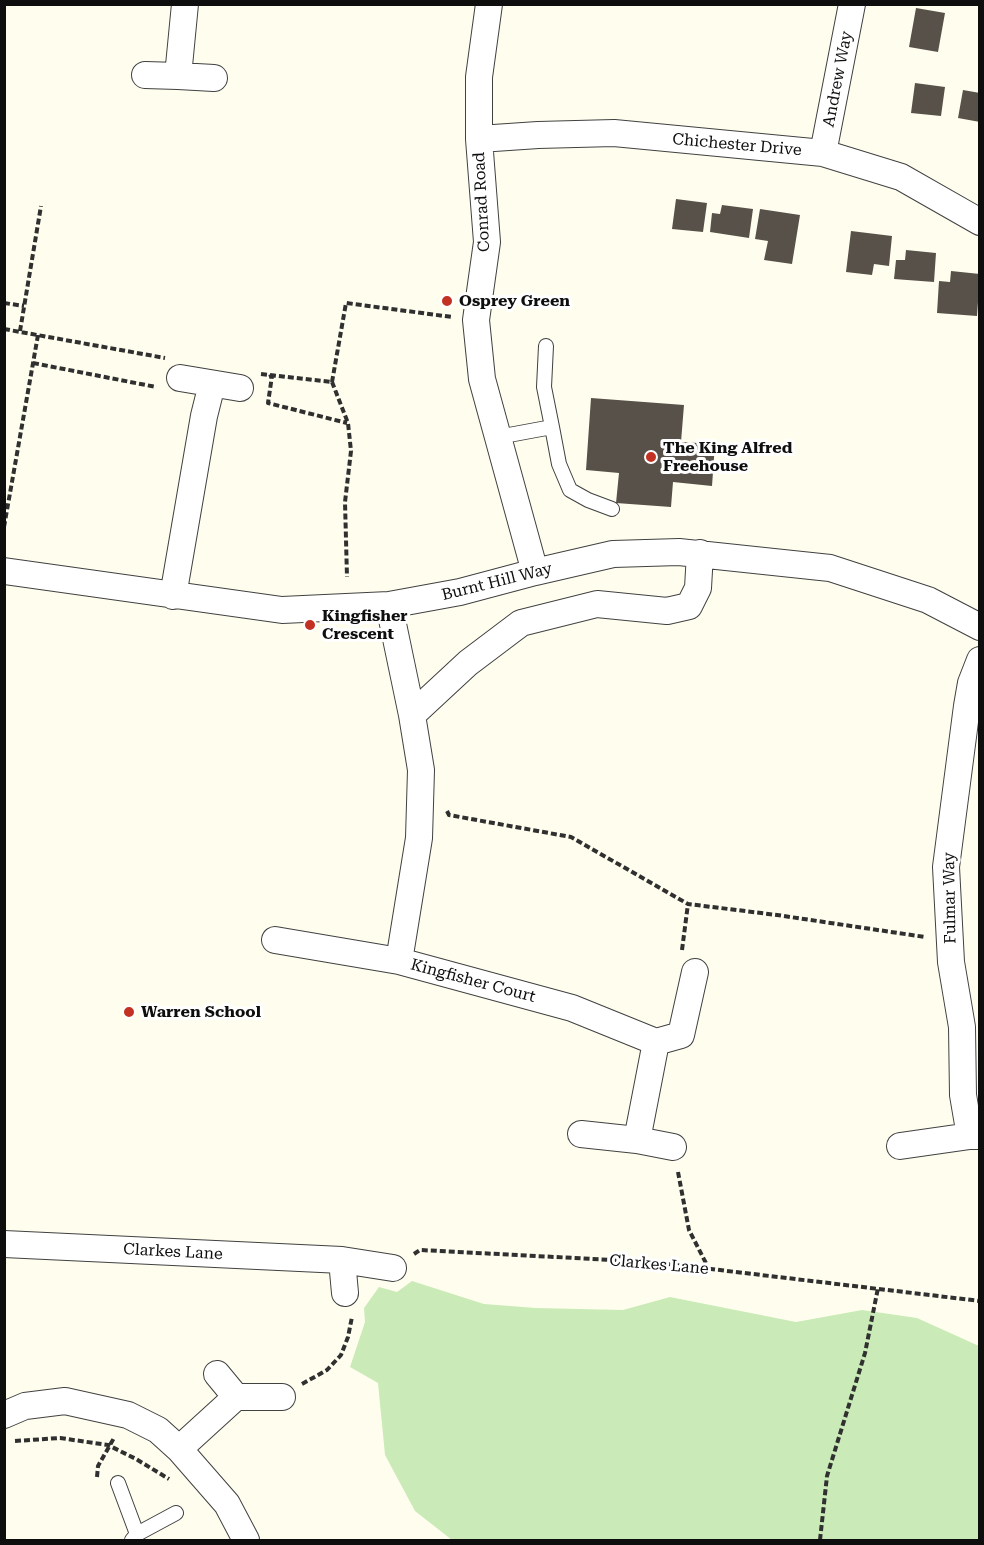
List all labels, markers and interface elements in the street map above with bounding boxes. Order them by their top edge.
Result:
street label: Andrew Way [819,29,857,129]
street label: Chichester Drive [672,130,802,160]
street label: Conrad Road [470,151,494,253]
place label: Osprey Green [459,291,570,311]
marker: Osprey Green [440,294,454,308]
place label: The King Alfred Freehouse [663,438,792,476]
marker: The King Alfred Freehouse [644,450,658,464]
street label: Burnt Hill Way [440,559,554,605]
place label: Kingfisher Crescent [322,606,408,644]
marker: Kingfisher Crescent [303,618,317,632]
street label: Fulmar Way [940,852,960,944]
street label: Kingfisher Court [408,955,538,1007]
place label: Warren School [141,1002,261,1022]
marker: Warren School [122,1005,136,1019]
street label: Clarkes Lane [123,1240,223,1264]
street label: Clarkes Lane [609,1251,709,1279]

